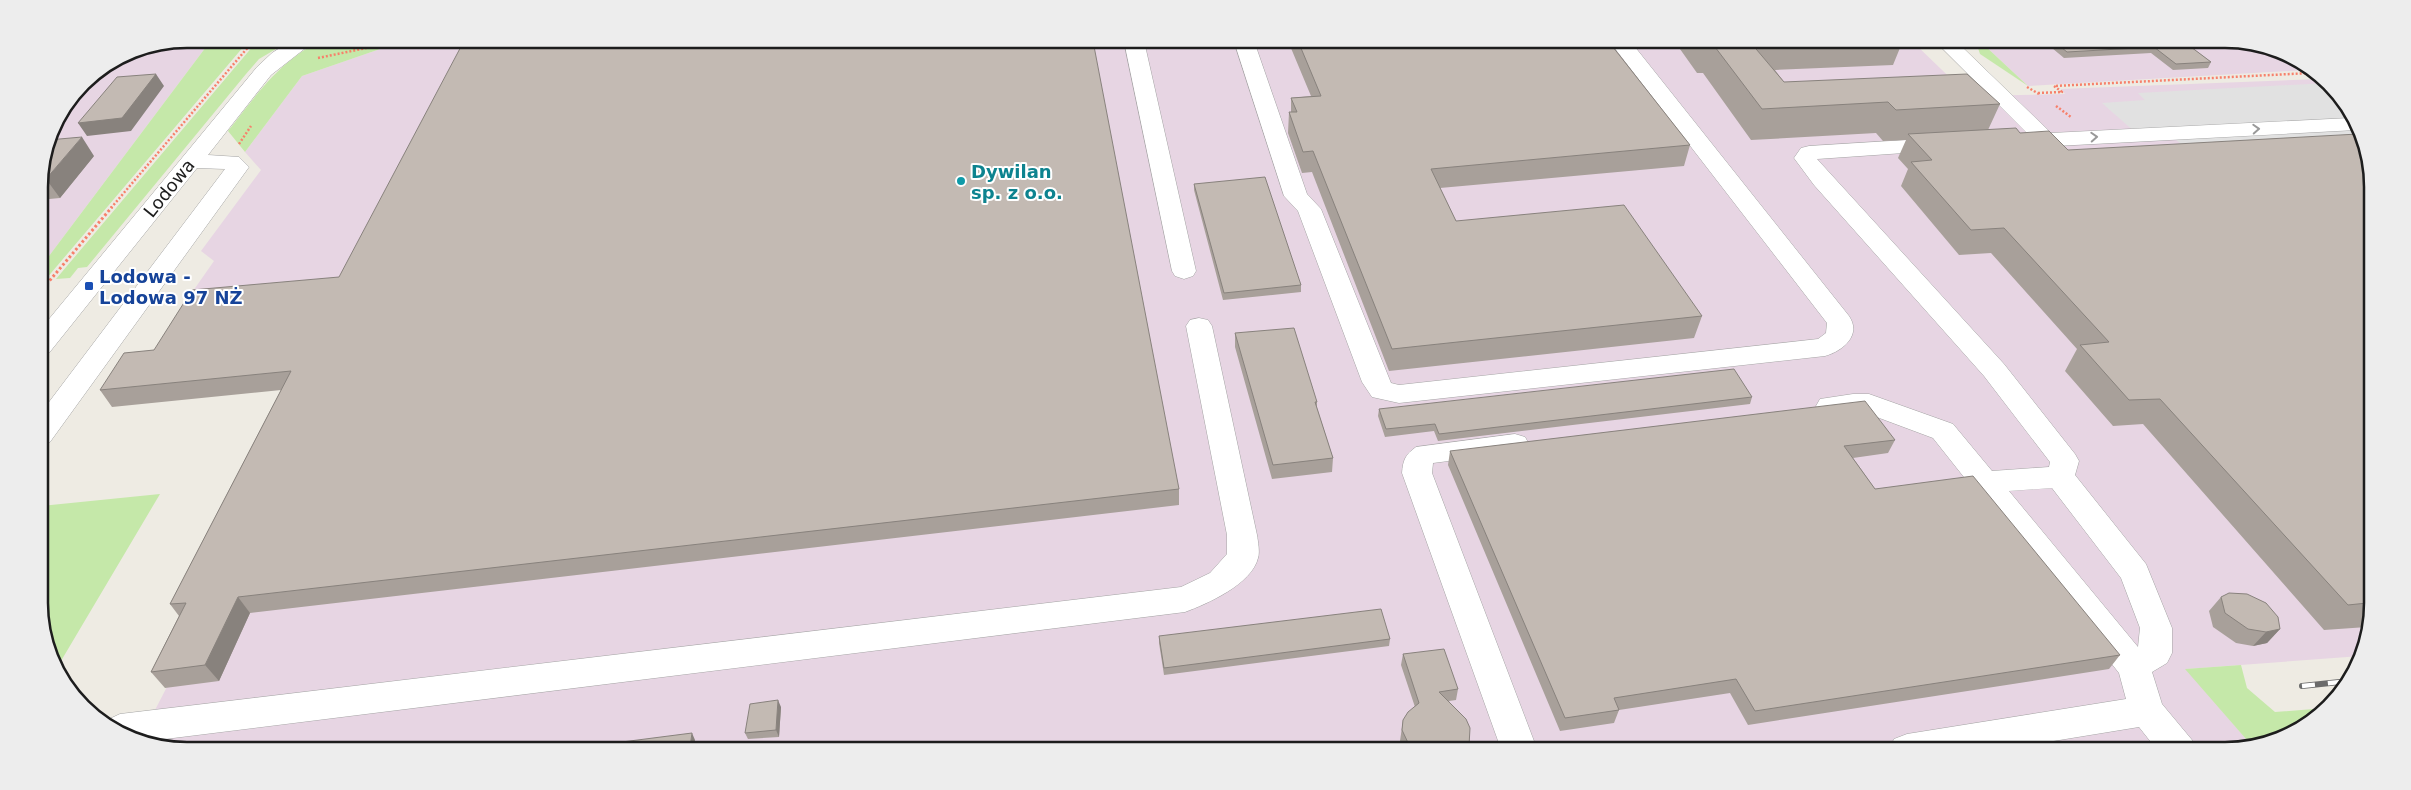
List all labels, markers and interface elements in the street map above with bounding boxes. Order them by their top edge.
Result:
one-way arrow [2253,123,2261,134]
one-way arrow [2090,131,2098,142]
street label: Lodowa [139,155,199,221]
place label: Dywilan sp. z o.o. [971,161,1063,203]
marker: Dywilan sp. z o.o. [955,175,967,187]
place label: Lodowa - Lodowa 97 NŻ [99,266,243,308]
marker: Lodowa - Lodowa 97 NŻ [83,280,95,292]

